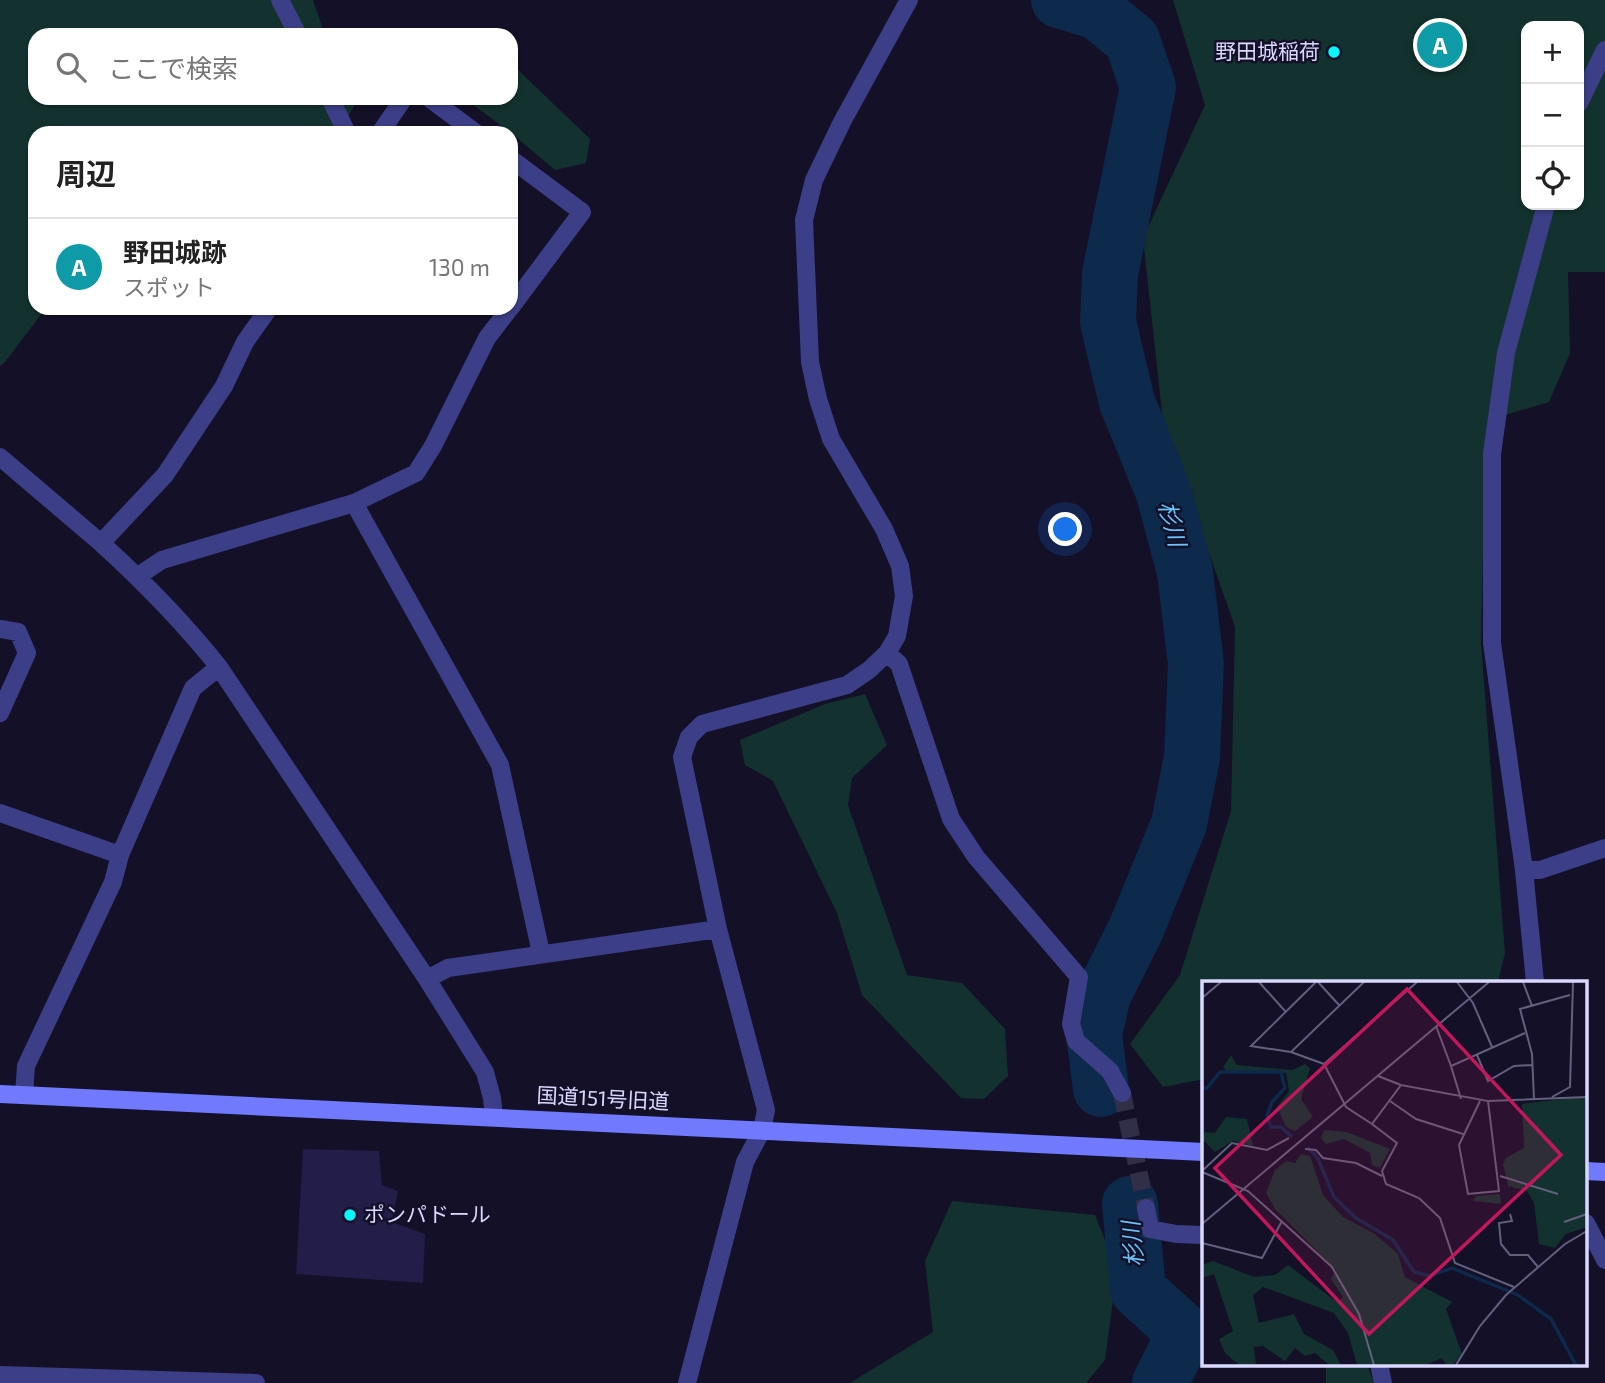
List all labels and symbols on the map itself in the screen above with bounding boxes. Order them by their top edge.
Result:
pin: A [1417,19,1463,71]
place label: 野田城稲荷 [1215,38,1320,63]
marker: 野田城稲荷 [1326,44,1342,60]
water label: 杉川 [1153,498,1193,552]
your location [1048,512,1082,546]
inset map [1202,981,1588,1366]
street label: 国道151号旧道 [536,1082,670,1113]
place label: ポンパドール [364,1201,491,1226]
marker: ポンパドール [342,1207,358,1223]
water label: 杉川 [1115,1217,1148,1268]

